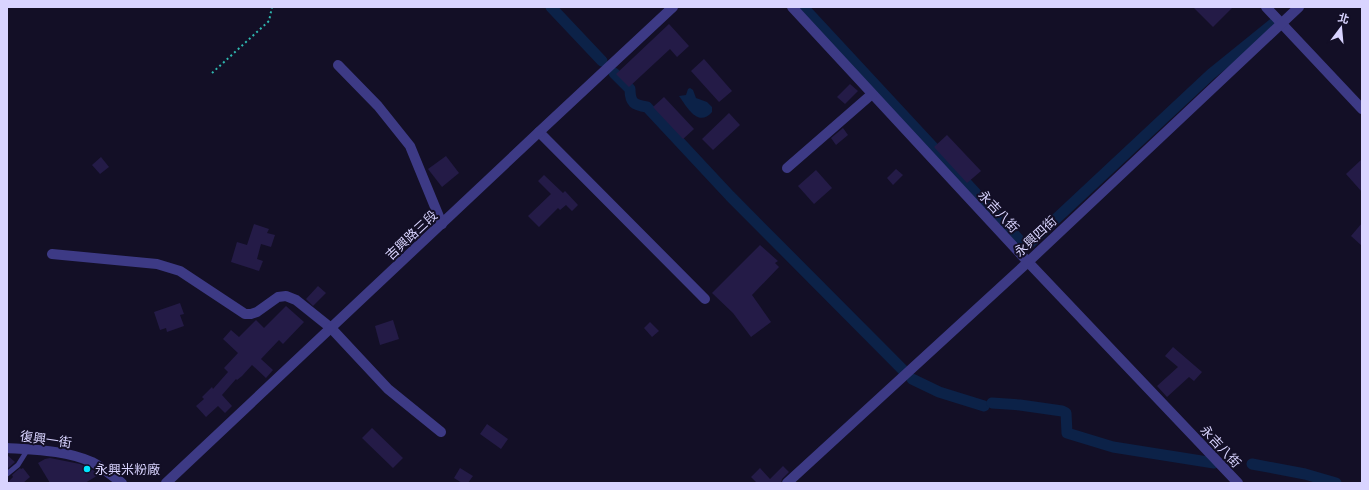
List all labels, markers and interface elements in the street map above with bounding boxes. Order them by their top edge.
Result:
north arrow [1321,8,1361,48]
text: 北 [1337,11,1351,26]
street label: 永吉八街 [976,187,1022,235]
street label: 吉興路三段 [382,208,440,262]
street label: 永興四街 [1011,213,1059,259]
street label: 永吉八街 [1198,422,1244,470]
street label: 復興一街 [19,428,73,450]
place label: 永興米粉廠 [95,462,160,476]
marker: 永興米粉廠 [82,464,92,474]

